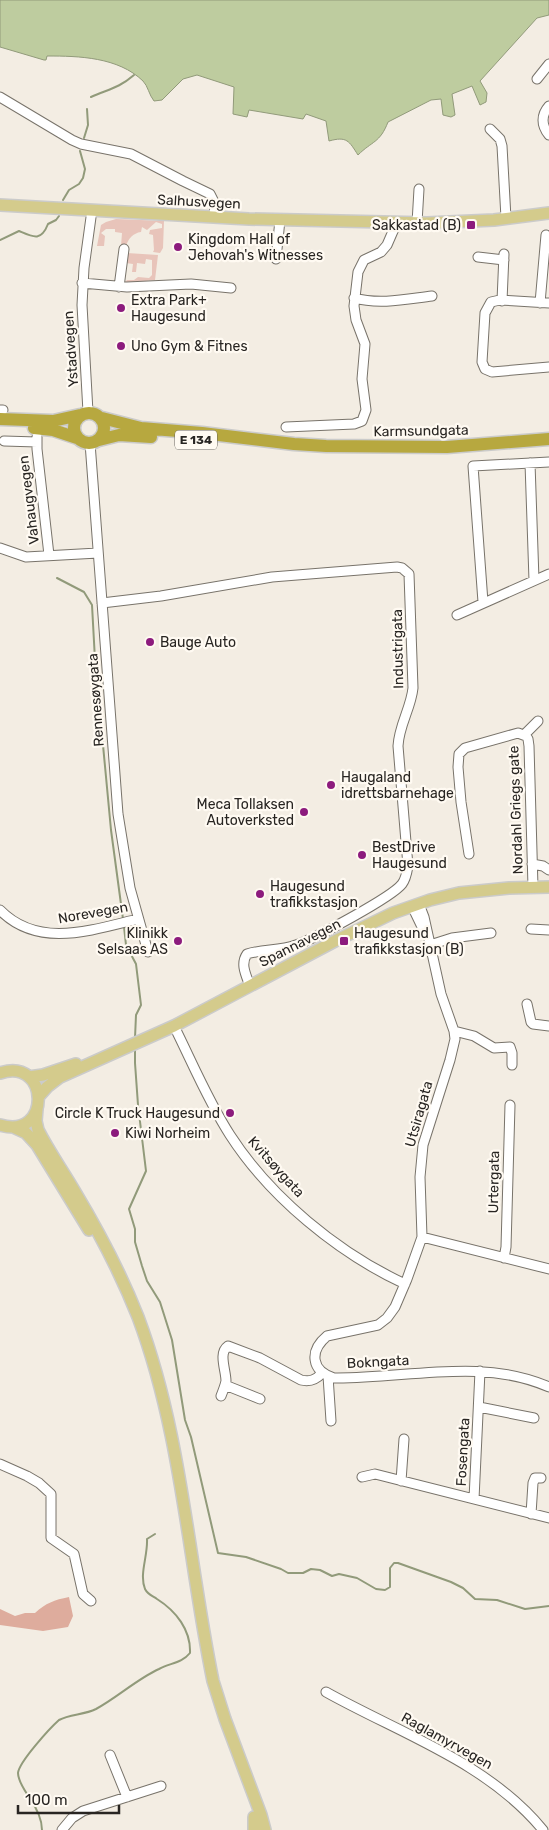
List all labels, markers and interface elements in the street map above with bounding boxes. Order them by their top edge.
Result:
street label: Salhusvegen [157,191,241,213]
place label: Sakkastad (B) [372,217,461,234]
marker: Sakkastad (B) [465,219,477,231]
place label: Kingdom Hall of Jehovah's Witnesses [188,231,323,264]
marker: Kingdom Hall of Jehovah's Witnesses [172,241,184,253]
place label: Extra Park+ Haugesund [131,292,207,325]
marker: Extra Park+ Haugesund [115,302,127,314]
street label: Ystadvegen [60,310,82,388]
place label: Uno Gym & Fitnes [131,338,248,355]
marker: Uno Gym & Fitnes [115,340,127,352]
street label: Karmsundgata [373,422,469,440]
road number: E 134 [175,430,217,450]
street label: Vahaugvegen [15,455,43,545]
street label: Industrigata [389,609,407,689]
place label: Bauge Auto [160,634,236,651]
marker: Bauge Auto [144,636,156,648]
street label: Rennesøygata [84,653,108,747]
street label: Nordahl Griegs gate [505,745,527,875]
place label: Haugaland idrettsbarnehage [341,769,454,802]
marker: Haugaland idrettsbarnehage [325,779,337,791]
place label: Meca Tollaksen Autoverksted [197,796,294,829]
marker: Meca Tollaksen Autoverksted [298,806,310,818]
place label: BestDrive Haugesund [372,839,447,872]
marker: BestDrive Haugesund [356,849,368,861]
place label: Haugesund trafikkstasjon [270,878,358,911]
marker: Haugesund trafikkstasjon [254,888,266,900]
street label: Norevegen [57,899,129,927]
street label: Spannavegen [256,915,344,971]
place label: Klinikk Selsaas AS [97,925,169,958]
place label: Haugesund trafikkstasjon (B) [354,925,464,958]
marker: Klinikk Selsaas AS [172,935,184,947]
marker: Haugesund trafikkstasjon (B) [338,935,350,947]
street label: Utsiragata [401,1079,437,1149]
place label: Circle K Truck Haugesund [55,1105,220,1122]
marker: Circle K Truck Haugesund [224,1107,236,1119]
place label: Kiwi Norheim [125,1125,210,1142]
marker: Kiwi Norheim [109,1127,121,1139]
street label: Kvitsøygata [244,1133,308,1201]
street label: Urtergata [485,1150,503,1214]
street label: Bokngata [346,1352,410,1372]
street label: Fosengata [453,1417,473,1487]
street label: Raglamyrvegen [398,1709,496,1773]
scale bar [18,1782,119,1814]
text: 100 m [25,1791,67,1809]

